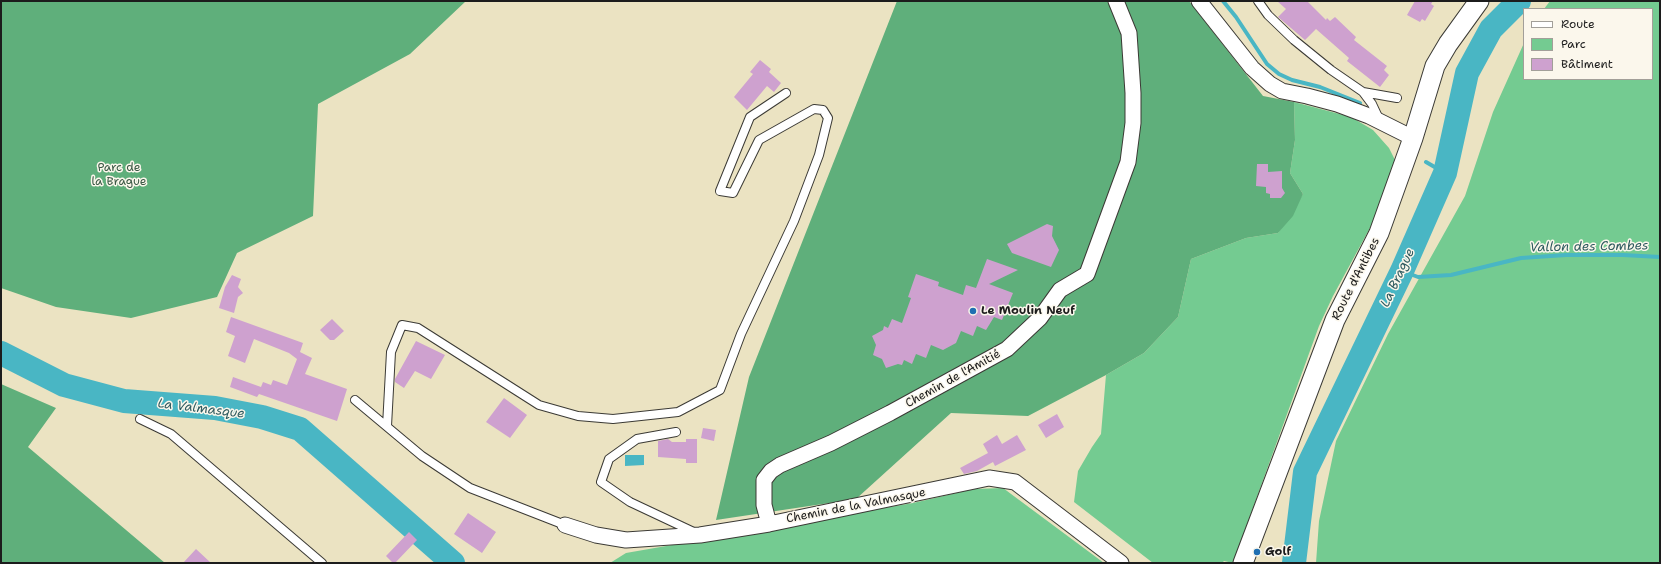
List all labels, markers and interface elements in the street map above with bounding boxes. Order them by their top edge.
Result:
legend [1523,8,1653,80]
text: Route [1561,16,1595,32]
text: Parc [1561,36,1586,52]
text: Bâtiment [1561,56,1613,72]
park label: Parc de la Brague [91,161,147,189]
street label: Route d'Antibes [1329,235,1383,323]
water label: Vallon des Combes [1530,238,1648,256]
water label: La Brague [1378,246,1418,310]
place label: Le Moulin Neuf [981,304,1075,318]
marker: Le Moulin Neuf [968,306,978,316]
street label: Chemin de l'Amitié [903,347,1003,411]
water label: La Valmasque [157,396,245,422]
street label: Chemin de la Valmasque [785,485,927,527]
place label: Golf [1265,545,1291,559]
marker: Golf [1252,547,1262,557]

